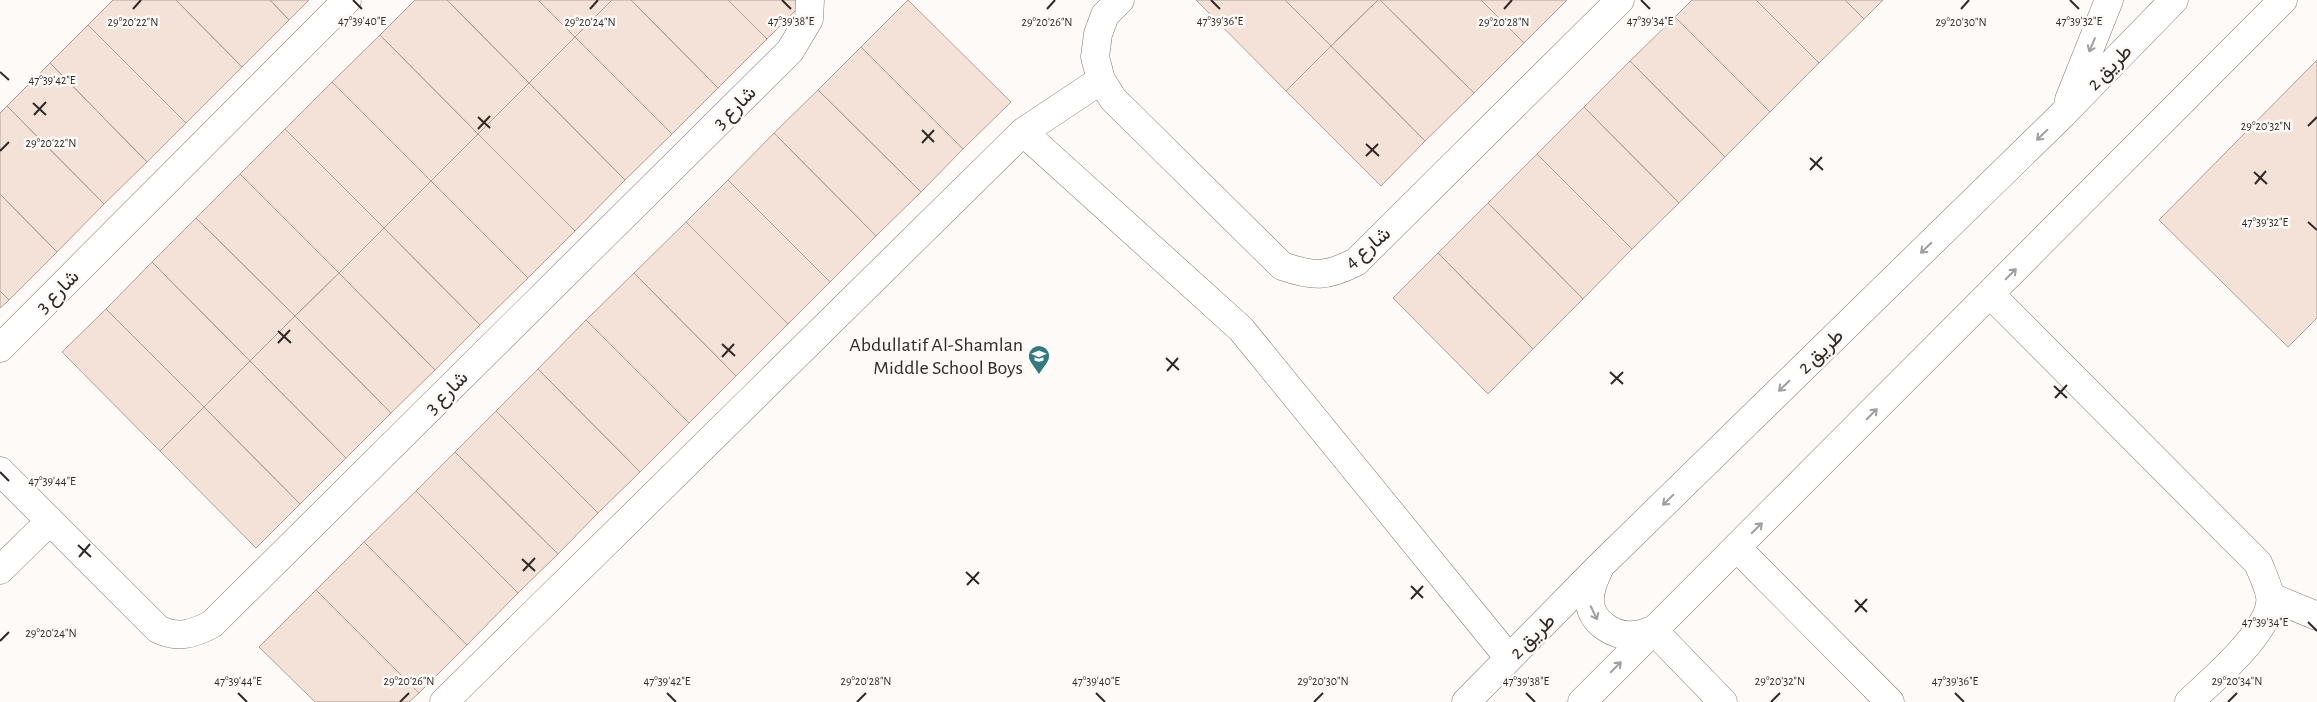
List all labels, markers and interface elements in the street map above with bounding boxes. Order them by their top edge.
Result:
text: 47°39'40"E [338,15,386,27]
text: 47°39'38"E [768,15,815,27]
text: 47°39'36"E [1197,15,1244,27]
text: 47°39'34"E [1627,15,1674,27]
text: 47°39'32"E [2056,15,2102,27]
text: 29°20'22"N [108,16,158,28]
text: 29°20'24"N [564,16,616,28]
text: 29°20'26"N [1021,16,1073,28]
text: 29°20'28"N [1478,16,1530,28]
text: 29°20'30"N [1935,16,1987,28]
one-way arrow [2086,37,2096,52]
street label: طريق 2 [2083,41,2137,96]
text: 47°39'42"E [28,74,76,86]
street label: شارع 3 [709,82,762,135]
text: 29°20'32"N [2241,120,2291,132]
one-way arrow [2036,128,2048,141]
text: 29°20'22"N [26,137,76,149]
text: 47°39'32"E [2242,216,2288,228]
street label: شارع 4 [1341,223,1396,275]
one-way arrow [1919,242,1932,254]
street label: شارع 3 [32,266,85,319]
one-way arrow [2005,268,2017,280]
street label: طريق 2 [1794,325,1849,379]
place label: Abdullatif Al-Shamlan Middle School Boys [849,335,1023,378]
school or university icon: Abdullatif Al-Shamlan Middle School Boys [1027,344,1051,375]
street label: شارع 3 [421,367,474,420]
one-way arrow [1778,380,1791,392]
one-way arrow [1866,407,1878,420]
text: 47°39'44"E [28,475,76,487]
one-way arrow [1662,494,1674,506]
one-way arrow [1751,522,1763,535]
one-way arrow [1590,605,1600,620]
street label: طريق 2 [1506,610,1561,665]
text: 47°39'34"E [2242,616,2289,628]
text: 29°20'24"N [25,627,77,639]
one-way arrow [1610,662,1622,674]
text: 47°39'44"E [214,675,262,687]
text: 29°20'26"N [383,675,435,687]
text: 47°39'42"E [643,675,691,687]
text: 29°20'28"N [840,675,892,687]
text: 47°39'40"E [1072,675,1120,687]
text: 29°20'30"N [1297,675,1349,687]
text: 47°39'38"E [1503,675,1550,687]
text: 29°20'32"N [1755,675,1805,687]
text: 47°39'36"E [1932,675,1979,687]
text: 29°20'34"N [2212,675,2262,687]

